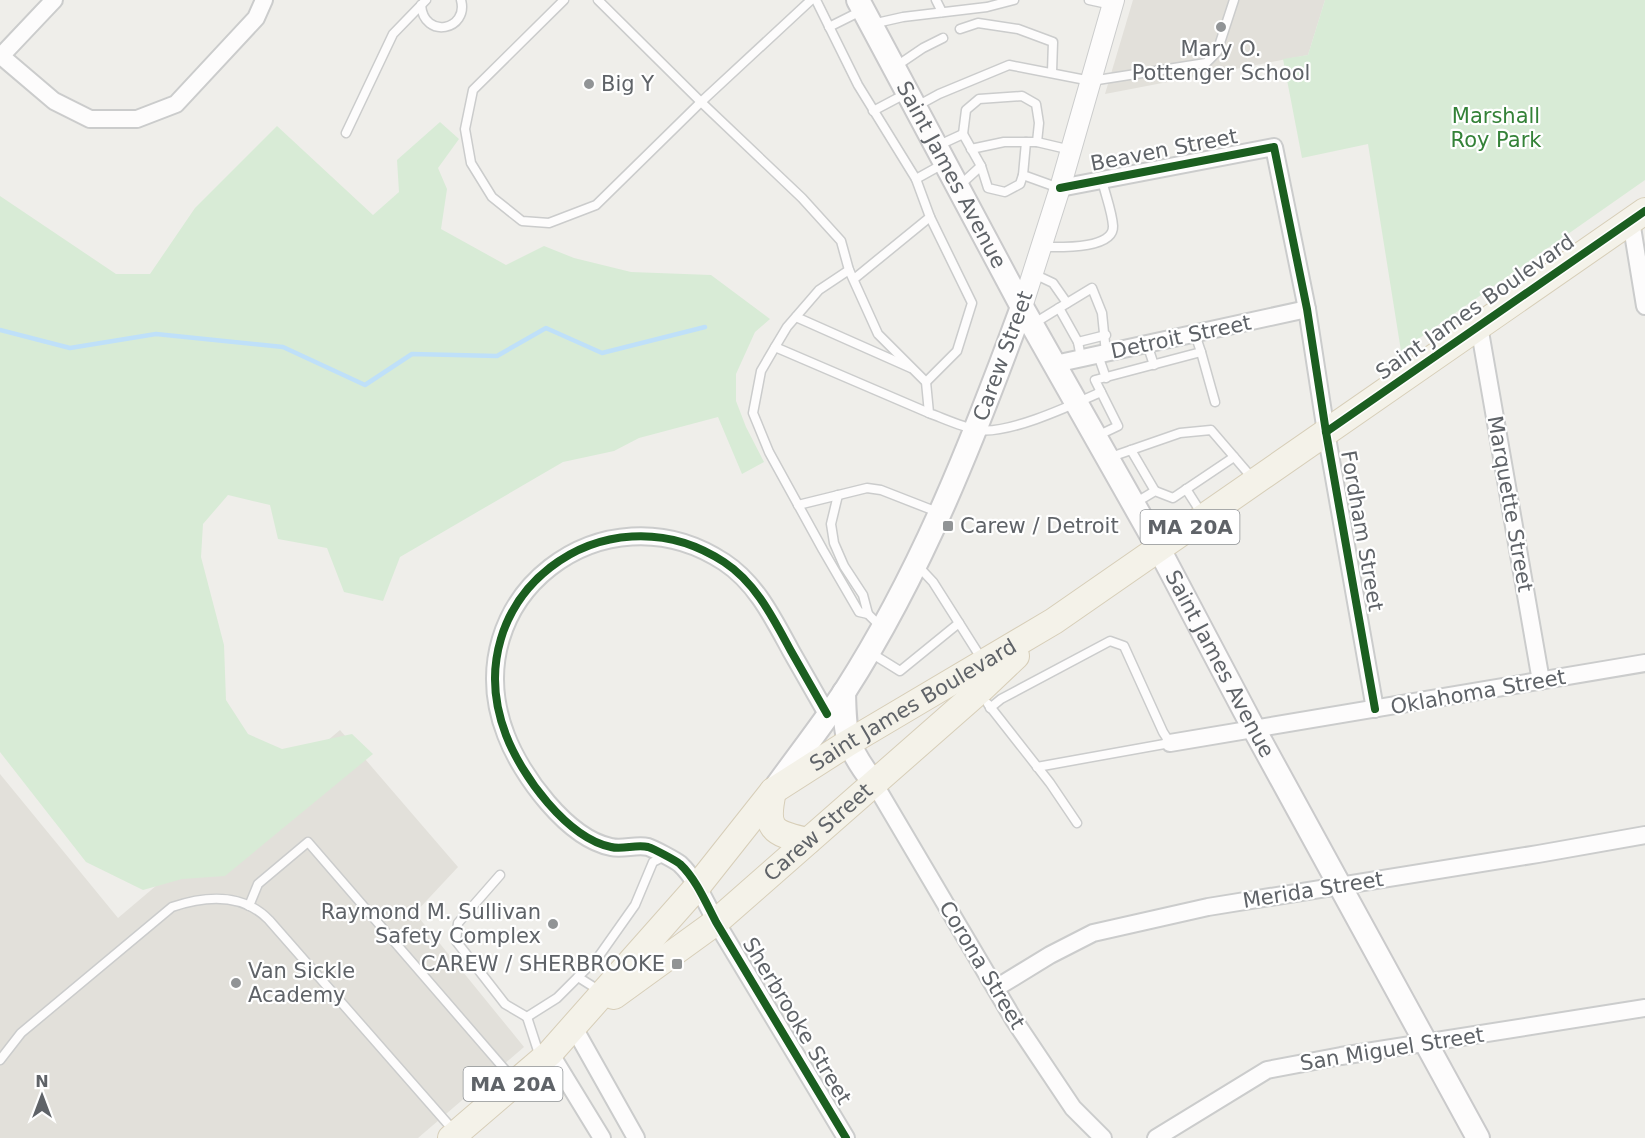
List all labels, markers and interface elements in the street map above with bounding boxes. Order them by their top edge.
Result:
marker: Mary O. Pottenger School [1214,20,1228,34]
place label: Mary O. Pottenger School [1132,37,1310,85]
place label: Big Y [601,72,654,96]
marker: Big Y [582,77,596,91]
street label: Saint James Avenue [892,77,1011,272]
park label: Marshall Roy Park [1451,104,1542,152]
street label: Beaven Street [1088,124,1240,176]
street label: Saint James Boulevard [1371,229,1579,385]
street label: Carew Street [968,288,1038,424]
street label: Detroit Street [1109,310,1253,364]
street label: Marquette Street [1483,414,1537,594]
street label: Fordham Street [1336,449,1388,613]
road number: MA 20A [1140,510,1240,544]
place label: Carew / Detroit [960,514,1119,538]
marker: Carew / Detroit [941,519,955,533]
street label: Saint James Avenue [1160,566,1279,762]
street label: Saint James Boulevard [805,634,1021,776]
street label: Oklahoma Street [1389,665,1567,719]
street label: Carew Street [759,778,877,886]
street label: Merida Street [1241,867,1385,913]
street label: Corona Street [934,897,1030,1033]
place label: Raymond M. Sullivan Safety Complex [321,900,541,948]
marker: Raymond M. Sullivan Safety Complex [546,917,560,931]
street label: Sherbrooke Street [738,933,856,1109]
place label: CAREW / SHERBROOKE [421,952,665,976]
marker: CAREW / SHERBROOKE [670,957,684,971]
place label: Van Sickle Academy [248,959,355,1007]
marker: Van Sickle Academy [229,976,243,990]
street label: San Miguel Street [1298,1023,1486,1075]
north arrow [12,1066,72,1126]
road number: MA 20A [464,1067,562,1101]
text: N [35,1072,49,1091]

